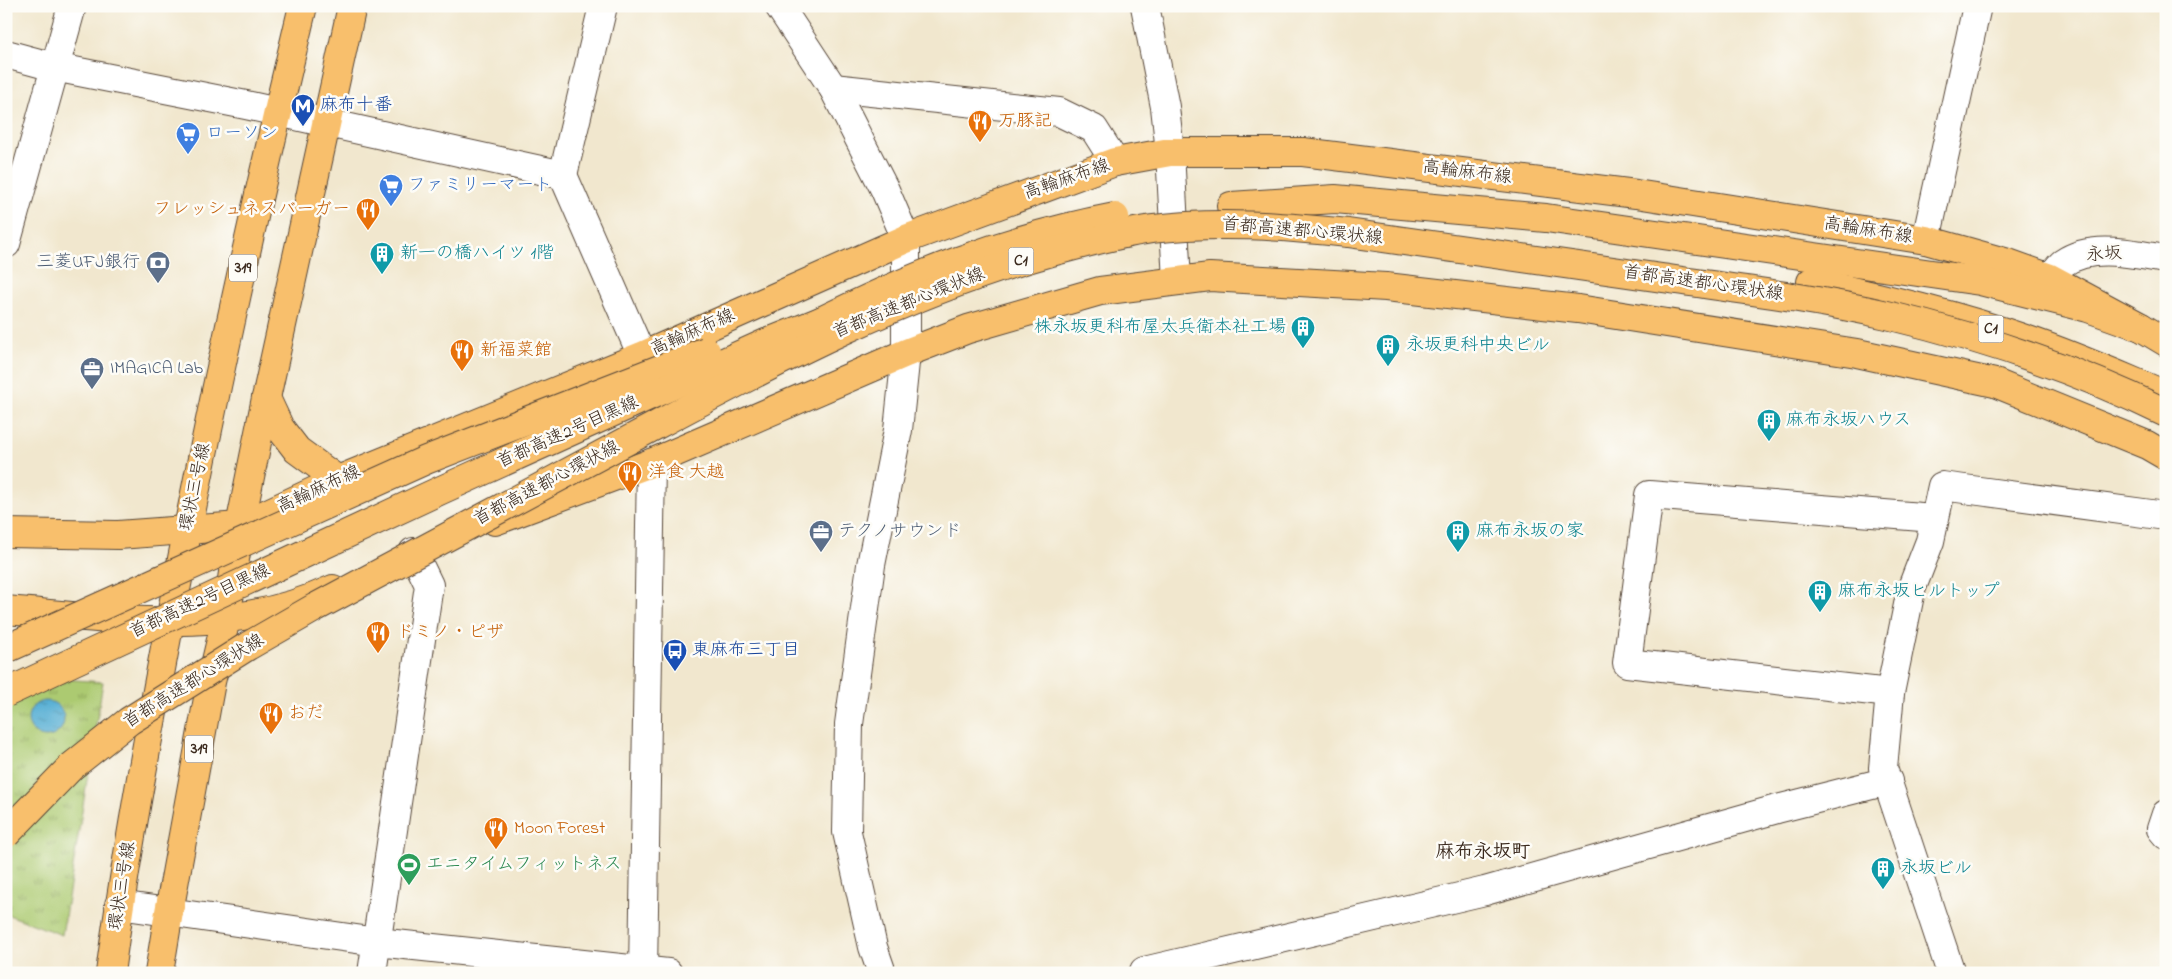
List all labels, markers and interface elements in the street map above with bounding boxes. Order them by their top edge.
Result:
metro station icon: 麻布十番 [290,93,316,127]
place label: 麻布十番 [320,93,392,119]
restaurant icon: 万豚記 [967,109,993,143]
place label: 万豚記 [998,109,1052,135]
supermarket icon: ローソン [175,121,201,155]
place label: ローソン [206,121,278,147]
street label: 高輪麻布線 [1020,153,1114,207]
street label: 高輪麻布線 [1421,155,1513,191]
supermarket icon: ファミリーマート [378,173,404,207]
place label: ファミリーマート [408,173,552,199]
place label: フレッシュネスバーガー [153,197,350,223]
restaurant icon: フレッシュネスバーガー [355,197,381,231]
street label: 高輪麻布線 [1822,211,1914,251]
street label: 首都高速都心環状線 [1220,212,1384,252]
building icon: 新一の橋ハイツ 1階 [369,241,395,275]
place label: 新一の橋ハイツ 1階 [400,241,554,267]
street label: 永坂 [2085,241,2123,269]
road number: C1 [1008,248,1034,274]
place label: 三菱UFJ銀行 [36,250,140,276]
bank icon: 三菱UFJ銀行 [145,250,171,284]
road number: 319 [229,254,257,282]
street label: 首都高速都心環状線 [1621,260,1785,308]
street label: 首都高速都心環状線 [829,262,989,346]
street label: 高輪麻布線 [647,303,739,363]
place label: 株永坂更科布屋太兵衛本社工場 [1034,315,1286,341]
building icon: 株永坂更科布屋太兵衛本社工場 [1290,315,1316,349]
road number: C1 [1978,316,2004,342]
building icon: 永坂更科中央ビル [1375,333,1401,367]
place label: 永坂更科中央ビル [1406,333,1550,359]
restaurant icon: 新福菜館 [449,338,475,372]
place label: 新福菜館 [480,338,552,364]
office icon: IMAGICA Lab [79,356,105,390]
place label: IMAGICA Lab [110,356,204,382]
street label: 首都高速2号目黒線 [493,390,643,476]
building icon: 麻布永坂ハウス [1756,408,1782,442]
place label: 麻布永坂ハウス [1786,408,1911,434]
street label: 首都高速都心環状線 [469,434,625,534]
street label: 環状三号線 [174,440,218,534]
street label: 高輪麻布線 [273,459,365,521]
restaurant icon: 洋食 大越 [617,460,643,494]
place label: 洋食 大越 [648,460,725,486]
office icon: テクノサウンド [808,519,834,553]
place label: テクノサウンド [838,519,961,545]
building icon: 麻布永坂の家 [1445,519,1471,553]
place label: 麻布永坂の家 [1476,519,1584,545]
street label: 首都高速2号目黒線 [125,558,275,646]
building icon: 麻布永坂ヒルトップ [1807,579,1833,613]
place label: 麻布永坂ヒルトップ [1838,579,2000,605]
restaurant icon: ドミノ・ピザ [365,620,391,654]
place label: ドミノ・ピザ [396,620,504,646]
street label: 首都高速都心環状線 [118,628,270,736]
bus stop icon: 東麻布三丁目 [662,638,688,672]
place label: 東麻布三丁目 [692,638,800,664]
restaurant icon: おだ [258,701,284,735]
place label: おだ [288,701,324,727]
road number: 319 [185,736,213,762]
restaurant icon: Moon Forest [483,816,509,850]
place label: Moon Forest [514,816,605,842]
district label: 麻布永坂町 [1435,839,1531,866]
street label: 環状三号線 [103,840,143,932]
sports icon: エニタイムフィットネス [396,852,422,886]
place label: エニタイムフィットネス [426,852,622,878]
building icon: 永坂ビル [1870,856,1896,890]
place label: 永坂ビル [1900,856,1972,882]

